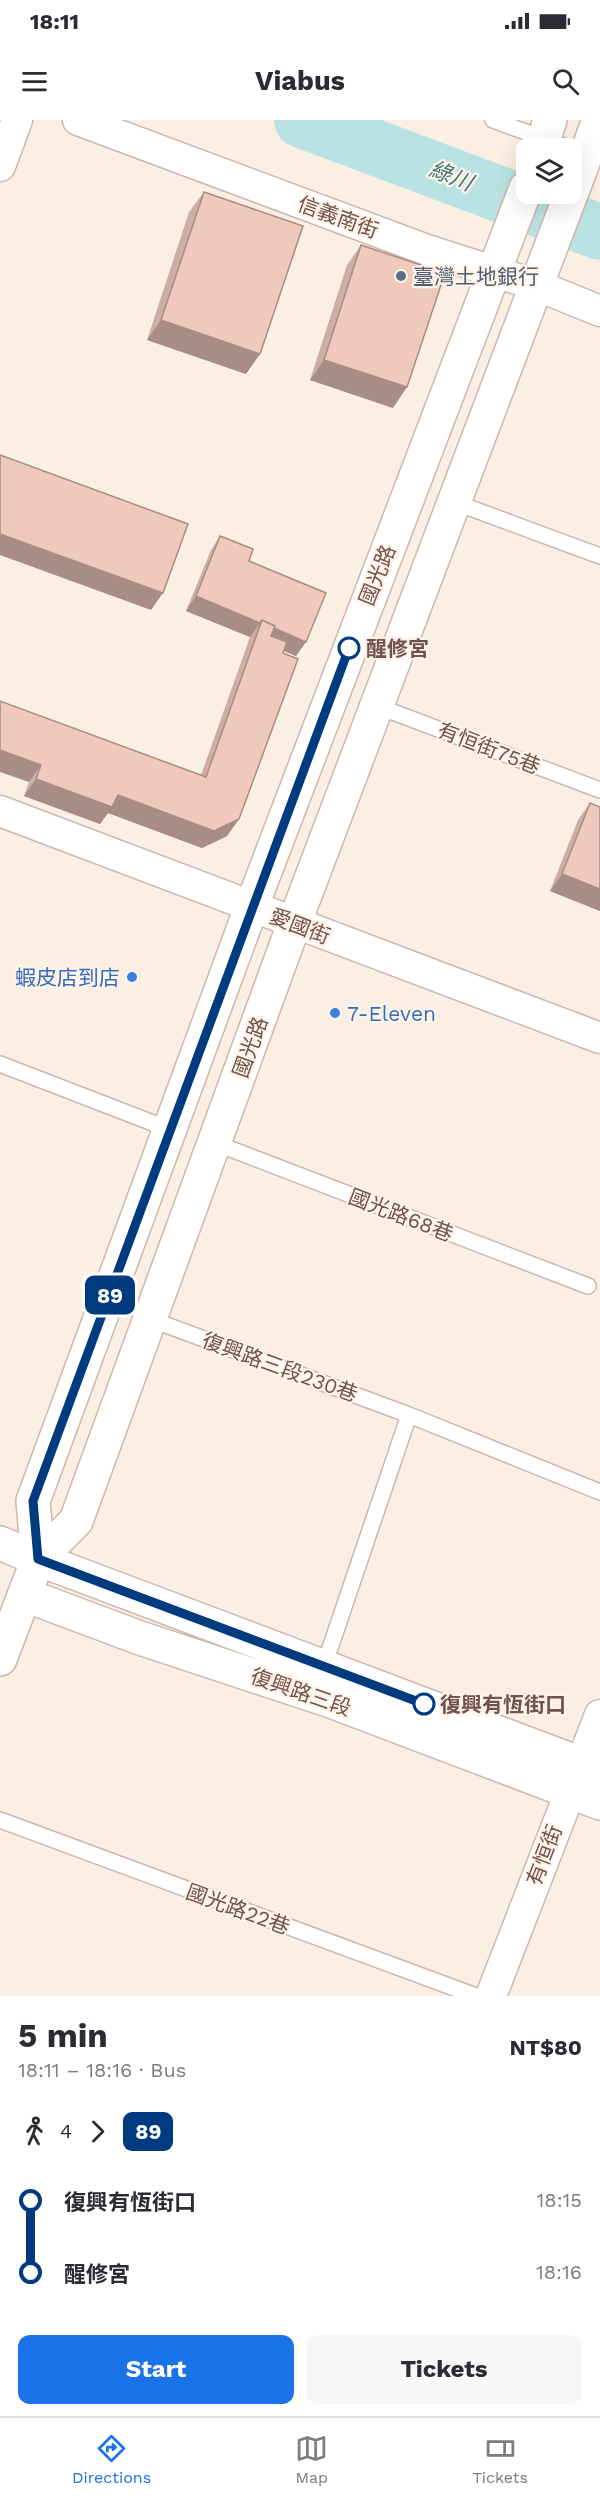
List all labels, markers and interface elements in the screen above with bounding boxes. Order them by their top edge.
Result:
text: 18:11 [30,9,79,34]
icon: menu [18,65,51,98]
text: Viabus [255,65,345,97]
icon: search [549,65,582,98]
map controls [516,138,582,204]
button: layers [516,138,582,204]
water label: 綠川 [426,156,478,196]
street label: 信義南街 [294,191,382,243]
place label: 臺灣土地銀行 [413,264,539,289]
marker: 臺灣土地銀行 [394,269,408,283]
street label: 國光路 [354,541,400,609]
place label: 醒修宮 [366,636,429,661]
marker: 醒修宮 [338,637,360,659]
street label: 有恒街75巷 [434,717,544,779]
street label: 愛國街 [266,903,334,949]
place label: 蝦皮店到店 [15,965,120,990]
marker: 蝦皮店到店 [125,970,139,984]
place label: 7-Eleven [347,1001,436,1026]
marker: 7-Eleven [328,1006,342,1020]
street label: 國光路 [227,1013,273,1081]
street label: 國光路68巷 [345,1184,457,1246]
line badge: 89 [83,1276,137,1314]
text: 89 [97,1283,123,1308]
street label: 復興路三段230巷 [199,1327,361,1407]
street label: 復興路三段 [247,1663,355,1721]
place label: 復興有恆街口 [440,1692,566,1717]
marker: 復興有恆街口 [413,1693,435,1715]
street label: 有恒街 [521,1821,567,1889]
street label: 國光路22巷 [183,1879,293,1939]
text: 5 min [18,2016,108,2055]
text: NT$80 [510,2035,582,2060]
text: 18:11 – 18:16 · Bus [18,2058,186,2082]
icon: walk [18,2115,51,2148]
icon: forward [81,2115,114,2148]
text: 4 [60,2119,72,2143]
text: 89 [135,2119,161,2144]
text: 18:15 [537,2188,582,2212]
text: 復興有恆街口 [64,2190,196,2215]
text: 18:16 [536,2260,582,2284]
text: 醒修宮 [64,2262,130,2287]
button: Start [18,2335,294,2404]
button: Tickets [306,2335,582,2404]
tab: Directions [72,2432,151,2487]
tab: Map [295,2432,328,2487]
tab: Tickets [472,2432,528,2487]

